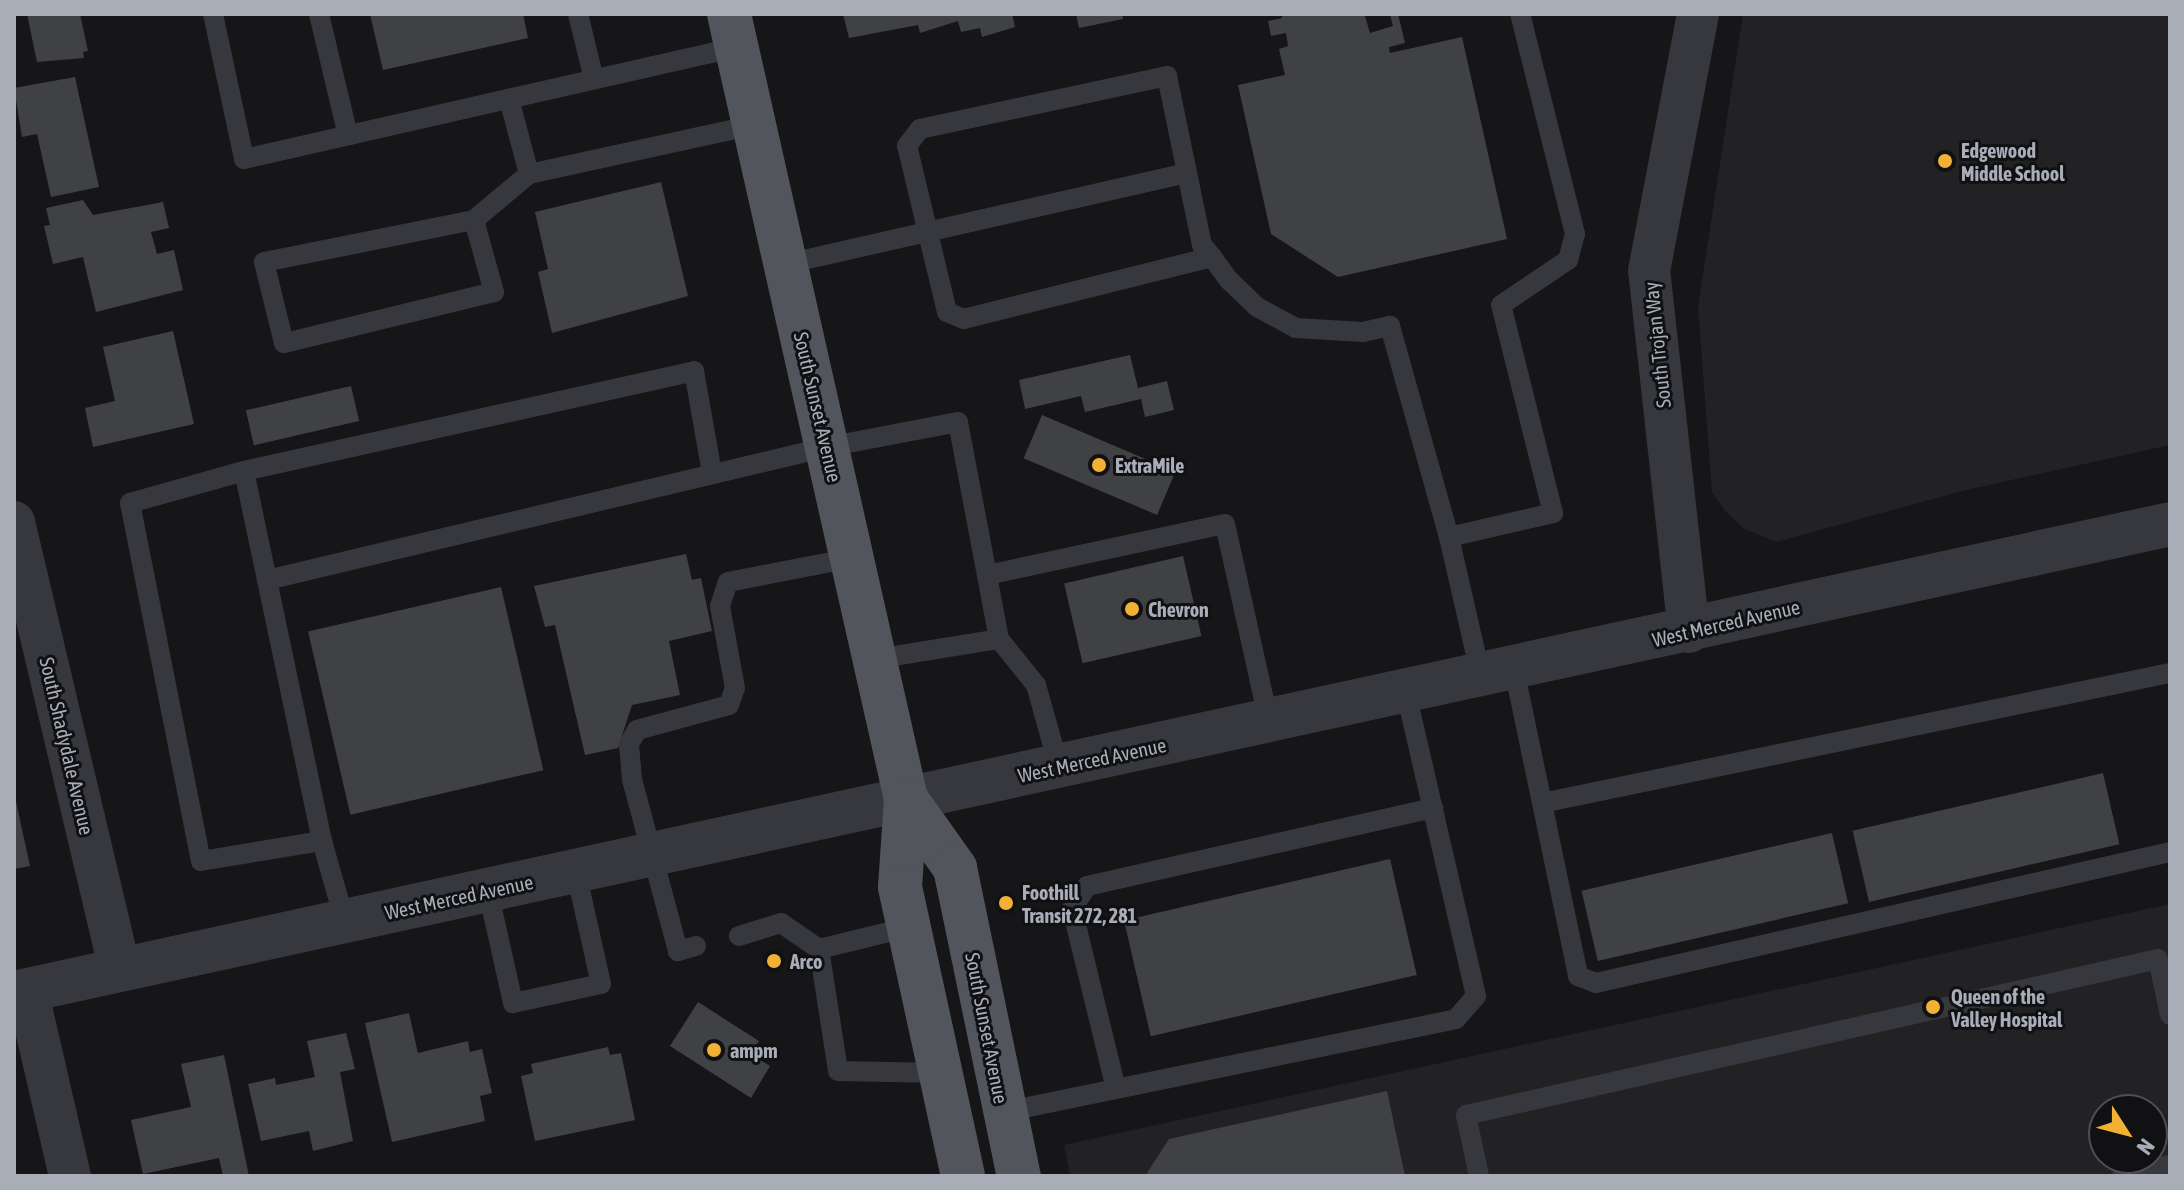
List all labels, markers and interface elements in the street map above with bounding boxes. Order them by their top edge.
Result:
place label: Edgewood Middle School [1961,138,2064,185]
marker: Edgewood Middle School [1936,152,1954,170]
street label: South Trojan Way [1638,281,1676,409]
street label: South Sunset Avenue [789,330,847,484]
place label: ExtraMile [1115,453,1184,477]
marker: ExtraMile [1090,456,1108,474]
street label: West Merced Avenue [1650,594,1802,652]
place label: Chevron [1148,597,1209,621]
marker: Chevron [1123,600,1141,618]
street label: South Shadydale Avenue [35,655,99,837]
street label: West Merced Avenue [1016,733,1168,787]
street label: West Merced Avenue [383,870,535,924]
place label: Foothill Transit 272, 281 [1022,880,1137,927]
marker: Foothill Transit 272, 281 [997,894,1015,912]
place label: Arco [790,949,822,973]
street label: South Sunset Avenue [961,950,1013,1106]
marker: Arco [765,952,783,970]
place label: Queen of the Valley Hospital [1951,984,2062,1031]
marker: Queen of the Valley Hospital [1922,996,1944,1018]
place label: ampm [730,1038,778,1062]
marker: ampm [705,1041,723,1059]
north arrow [2088,1094,2168,1174]
text: N [2131,1134,2160,1160]

